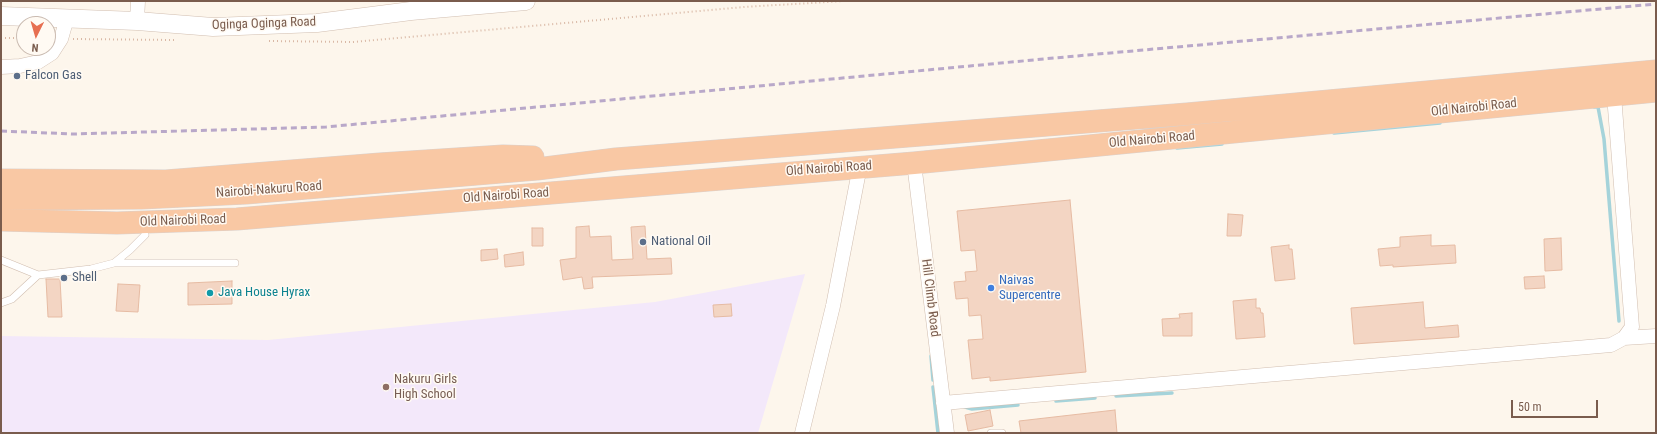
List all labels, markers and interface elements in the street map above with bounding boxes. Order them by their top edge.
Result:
street label: Oginga Oginga Road [212,14,316,34]
north arrow [16,16,56,56]
text: N [31,41,39,54]
place label: Falcon Gas [25,68,82,84]
marker: Falcon Gas [12,71,22,81]
street label: Old Nairobi Road [1430,96,1518,120]
street label: Old Nairobi Road [1108,128,1196,152]
street label: Old Nairobi Road [785,158,873,180]
street label: Nairobi-Nakuru Road [216,179,322,201]
street label: Old Nairobi Road [462,185,550,207]
street label: Old Nairobi Road [140,212,226,230]
place label: National Oil [651,234,711,250]
marker: National Oil [638,237,648,247]
street label: Hill Climb Road [917,258,943,338]
place label: Shell [72,270,97,286]
marker: Shell [59,273,69,283]
place label: Naivas Supercentre [999,273,1061,304]
marker: Naivas Supercentre [986,283,996,293]
place label: Java House Hyrax [218,285,310,301]
marker: Java House Hyrax [205,288,215,298]
place label: Nakuru Girls High School [394,372,457,403]
marker: Nakuru Girls High School [381,382,391,392]
scale bar [1513,392,1600,418]
text: 50 m [1518,400,1542,414]

